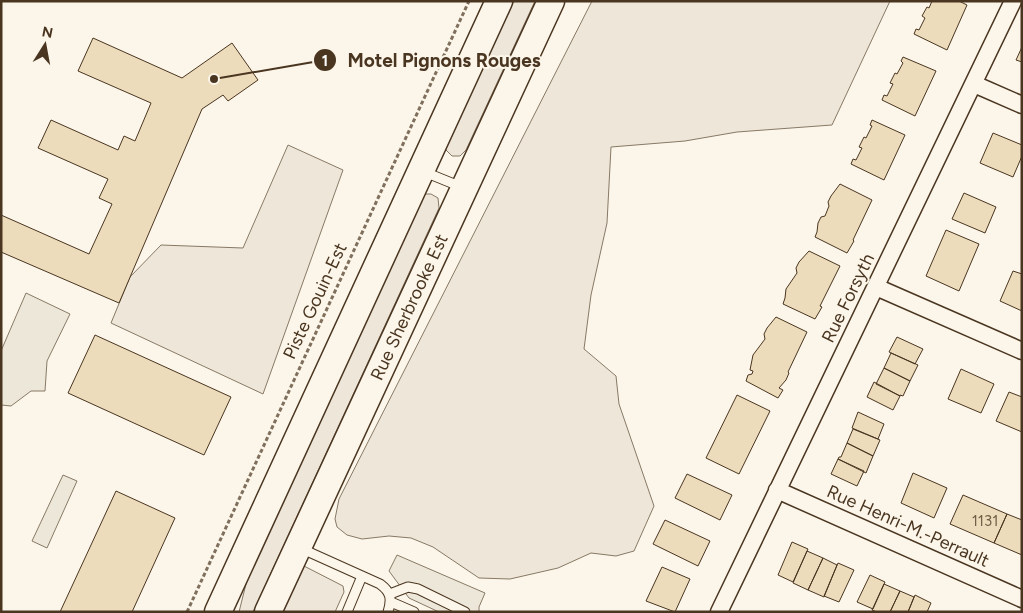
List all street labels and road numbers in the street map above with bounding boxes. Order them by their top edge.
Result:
street label: Rue Sherbrooke Est [366,230,453,384]
street label: Piste Gouin-Est [278,239,352,363]
street label: Rue Forsyth [817,250,879,346]
street label: Rue Henri-M.-Perrault [823,480,993,572]

